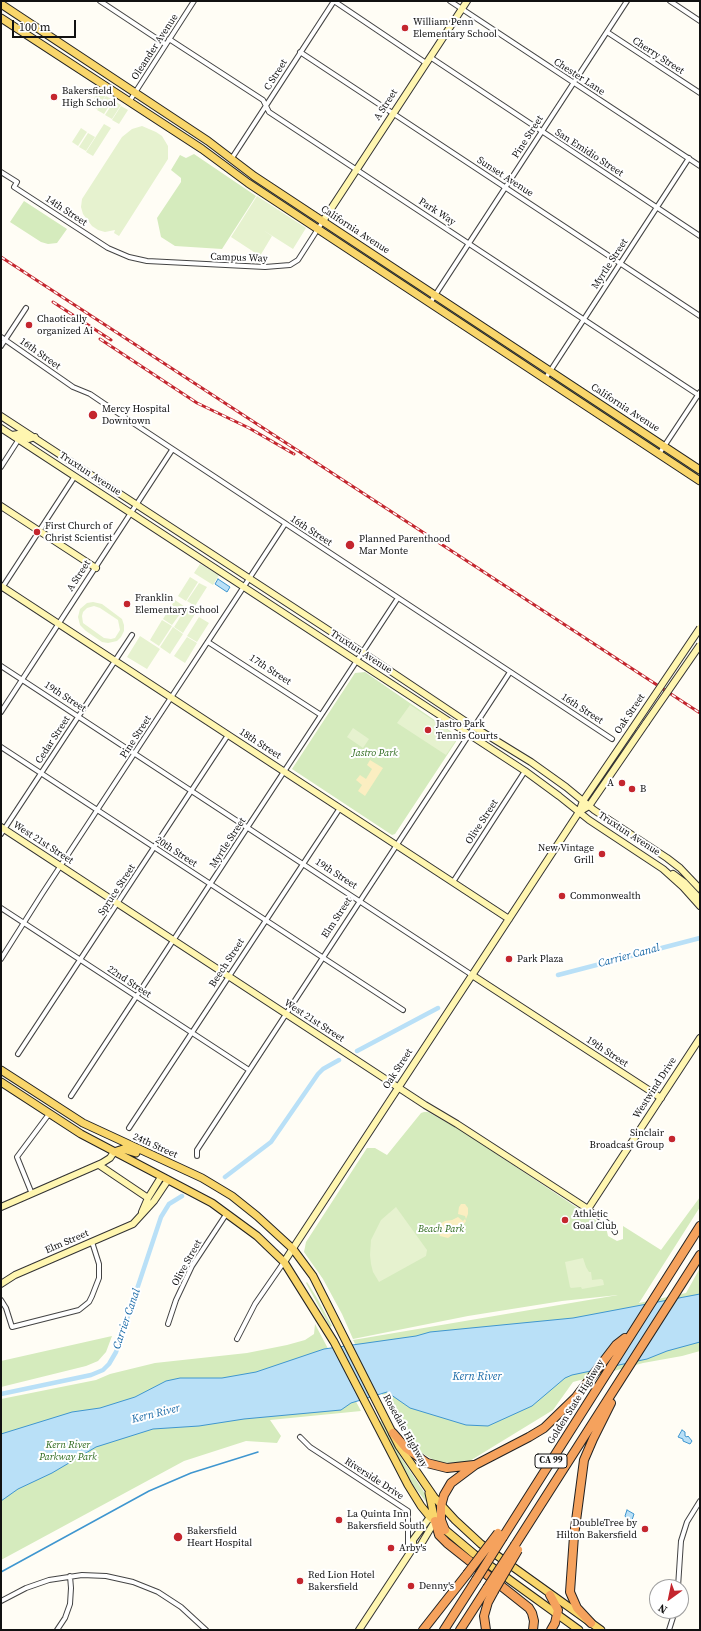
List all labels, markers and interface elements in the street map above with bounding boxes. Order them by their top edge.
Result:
scale bar [14,12,78,38]
street label: Oleander Avenue [129,12,181,82]
place label: William Penn Elementary School [413,16,497,40]
text: 100 m [19,19,51,35]
marker: William Penn Elementary School [400,23,410,33]
street label: Cherry Street [630,35,686,77]
street label: Chester Lane [551,56,607,98]
street label: C Street [262,57,290,93]
place label: Bakersfield High School [62,85,116,108]
street label: A Street [371,87,401,123]
marker: Bakersfield High School [49,92,59,102]
street label: Pine Street [510,113,546,161]
street label: San Emidio Street [553,126,625,180]
street label: Sunset Avenue [475,154,535,200]
street label: 14th Street [43,193,89,229]
street label: Park Way [416,196,458,228]
street label: California Avenue [318,203,392,257]
street label: Myrtle Street [589,237,631,291]
street label: Campus Way [210,251,268,265]
place label: Chaotically organized Ai [37,313,93,336]
marker: Chaotically organized Ai [24,320,34,330]
street label: 16th Street [17,335,63,373]
street label: California Avenue [588,381,662,435]
place label: Mercy Hospital Downtown [102,403,170,426]
marker: Mercy Hospital Downtown [87,409,99,421]
street label: Truxtun Avenue [57,450,123,498]
street label: 16th Street [288,513,334,549]
place label: First Church of Christ Scientist [45,520,112,544]
marker: First Church of Christ Scientist [32,527,42,537]
place label: Planned Parenthood Mar Monte [359,533,450,556]
marker: Planned Parenthood Mar Monte [344,539,356,551]
street label: A Street [64,558,94,594]
place label: Franklin Elementary School [135,592,219,616]
marker: Franklin Elementary School [122,599,132,609]
street label: Truxtun Avenue [328,628,394,676]
street label: 17th Street [247,652,293,688]
street label: 19th Street [42,679,88,715]
street label: 16th Street [559,691,605,727]
street label: Oak Street [612,692,648,736]
street label: Pine Street [118,713,154,761]
street label: Cedar Street [33,714,73,766]
place label: Jastro Park Tennis Courts [436,718,498,742]
marker: Jastro Park Tennis Courts [423,725,433,735]
street label: 18th Street [237,726,283,762]
park label: Jastro Park [352,747,398,759]
place label: A [607,777,614,789]
marker: A [617,778,627,788]
place label: B [640,783,646,795]
marker: B [627,784,637,794]
street label: Olive Street [463,797,501,847]
street label: Truxtun Avenue [596,810,662,858]
street label: Myrtle Street [207,816,249,870]
street label: West 21st Street [11,819,75,867]
street label: 20th Street [153,834,199,870]
place label: New Vintage Grill [538,842,594,866]
marker: New Vintage Grill [597,849,607,859]
street label: 19th Street [313,856,359,892]
street label: Spruce Street [96,862,138,918]
place label: Commonwealth [570,890,641,902]
marker: Commonwealth [557,891,567,901]
street label: Elm Street [319,895,355,941]
street label: Beech Street [207,936,247,990]
water label: Carrier Canal [597,941,661,971]
place label: Park Plaza [517,953,563,965]
marker: Park Plaza [504,954,514,964]
street label: 22nd Street [105,963,153,1001]
street label: West 21st Street [282,997,346,1045]
street label: 19th Street [584,1034,630,1070]
street label: Oak Street [380,1047,416,1091]
street label: Westwind Drive [631,1055,679,1121]
place label: Sinclair Broadcast Group [590,1127,664,1150]
street label: 24th Street [131,1131,179,1161]
marker: Sinclair Broadcast Group [667,1134,677,1144]
place label: Athletic Goal Club [573,1208,616,1232]
marker: Athletic Goal Club [560,1215,570,1225]
park label: Beach Park [418,1223,464,1235]
street label: Elm Street [43,1227,91,1257]
street label: Olive Street [169,1238,205,1288]
water label: Carrier Canal [110,1287,144,1351]
street label: Golden State Highway [545,1357,607,1447]
water label: Kern River [452,1370,502,1384]
street label: Rosedale Highway [380,1392,430,1470]
water label: Kern River [131,1402,181,1426]
park label: Kern River Parkway Park [39,1439,97,1462]
road number: CA 99 [535,1454,567,1468]
street label: Riverside Drive [342,1455,406,1503]
place label: La Quinta Inn Bakersfield South [347,1508,425,1532]
marker: La Quinta Inn Bakersfield South [334,1515,344,1525]
place label: DoubleTree by Hilton Bakersfield [556,1517,637,1540]
marker: DoubleTree by Hilton Bakersfield [640,1524,650,1534]
place label: Bakersfield Heart Hospital [187,1525,252,1548]
marker: Bakersfield Heart Hospital [172,1531,184,1543]
place label: Arby's [399,1542,426,1554]
marker: Arby's [386,1543,396,1553]
place label: Red Lion Hotel Bakersfield [308,1569,375,1592]
marker: Red Lion Hotel Bakersfield [295,1576,305,1586]
north arrow [649,1579,689,1619]
place label: Denny's [419,1580,454,1592]
marker: Denny's [406,1581,416,1591]
text: N [655,1600,670,1617]

